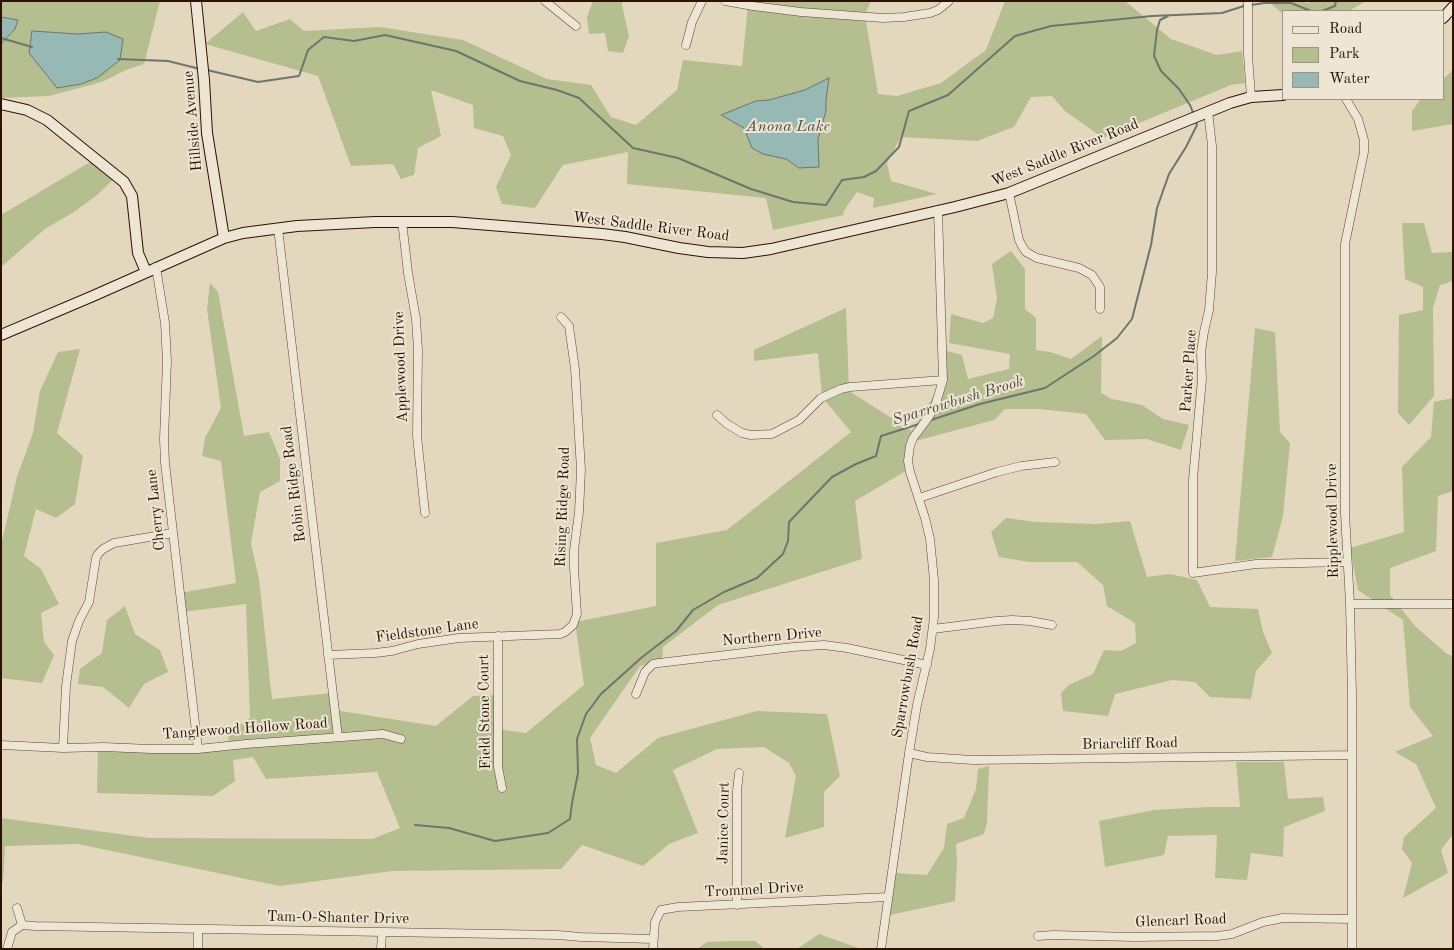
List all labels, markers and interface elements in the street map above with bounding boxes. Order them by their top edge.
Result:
legend [1282,10,1444,100]
text: Road [1329,22,1362,37]
text: Park [1329,47,1360,62]
street label: Hillside Avenue [180,70,206,172]
text: Water [1329,72,1370,87]
street label: West Saddle River Road [989,115,1141,191]
water label: Anona Lake [746,117,830,137]
street label: West Saddle River Road [572,208,730,246]
street label: Applewood Drive [390,311,412,423]
street label: Parker Place [1177,329,1201,413]
water label: Sparrowbush Brook [890,372,1026,430]
street label: Robin Ridge Road [278,425,310,543]
street label: Rising Ridge Road [552,446,574,568]
street label: Ripplewood Drive [1323,463,1343,579]
street label: Cherry Lane [143,468,169,552]
street label: Fieldstone Lane [374,615,480,647]
street label: Sparrowbush Road [888,615,928,739]
street label: Northern Drive [721,624,823,650]
street label: Field Stone Court [475,654,495,770]
street label: Tanglewood Hollow Road [162,714,328,744]
street label: Briarcliff Road [1082,734,1178,754]
street label: Janice Court [714,782,734,864]
street label: Trommel Drive [704,878,804,902]
street label: Tam-O-Shanter Drive [267,908,409,928]
street label: Glencarl Road [1135,910,1227,932]

